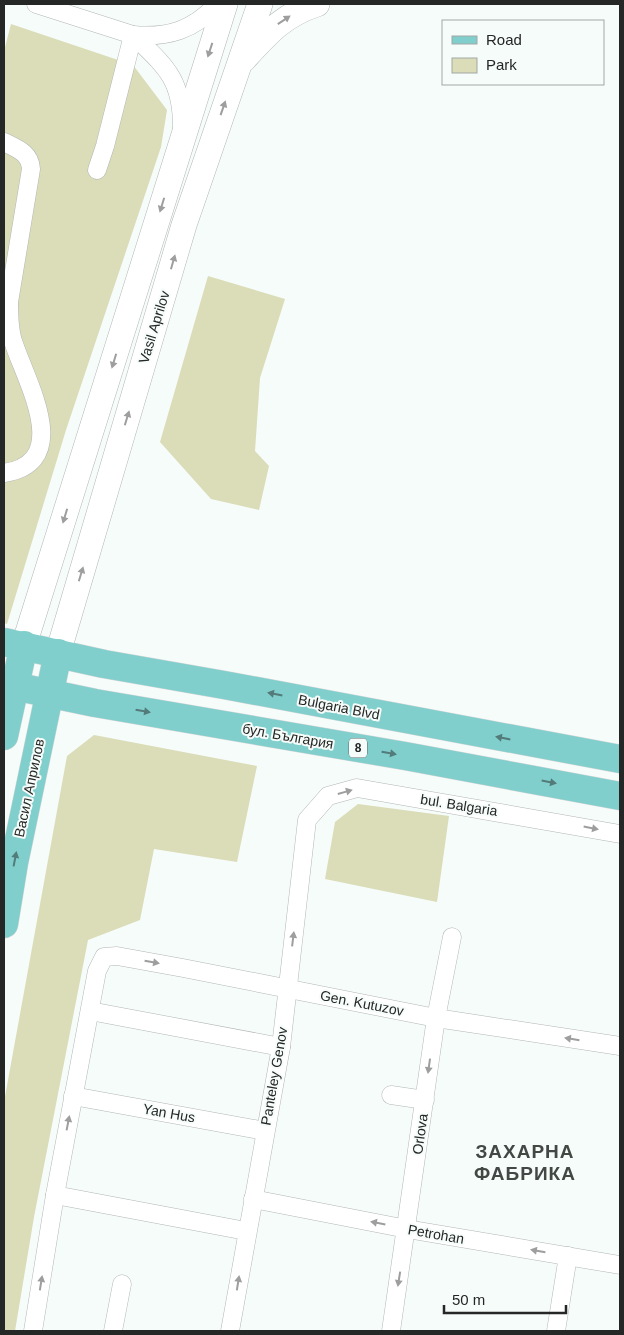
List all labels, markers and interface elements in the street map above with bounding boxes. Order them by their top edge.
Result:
one-way arrow [277,15,290,25]
legend [442,20,604,85]
text: Road [486,31,522,48]
one-way arrow [206,43,214,58]
text: Park [486,56,517,73]
one-way arrow [220,100,227,115]
one-way arrow [157,198,165,213]
one-way arrow [170,255,178,270]
street label: Vasil Aprilov [135,289,173,365]
one-way arrow [110,353,117,368]
one-way arrow [124,411,132,426]
one-way arrow [61,508,69,523]
one-way arrow [77,566,85,581]
one-way arrow [267,690,283,698]
street label: Bulgaria Blvd [297,691,381,723]
one-way arrow [135,708,151,716]
street label: бул. България [241,720,335,752]
one-way arrow [495,734,511,742]
street label: Васил Априлов [11,737,47,839]
road number: 8 [349,738,367,758]
one-way arrow [382,750,398,758]
one-way arrow [542,779,558,787]
one-way arrow [337,787,352,795]
street label: bul. Balgaria [419,791,499,819]
one-way arrow [583,824,598,832]
one-way arrow [11,851,19,866]
one-way arrow [289,931,297,947]
one-way arrow [145,959,161,967]
street label: Gen. Kutuzov [319,987,405,1019]
street label: Panteley Genov [257,1026,291,1126]
one-way arrow [564,1034,580,1042]
one-way arrow [425,1059,433,1075]
street label: Yan Hus [142,1101,196,1125]
street label: Orlova [409,1112,431,1156]
one-way arrow [65,1115,73,1131]
district label: ЗАХАРНА ФАБРИКА [474,1141,576,1184]
one-way arrow [370,1219,385,1227]
street label: Petrohan [407,1221,465,1247]
one-way arrow [529,1246,545,1254]
one-way arrow [395,1272,403,1288]
one-way arrow [37,1275,45,1291]
one-way arrow [234,1275,242,1291]
scale bar [444,1282,566,1314]
text: 50 m [452,1291,485,1308]

